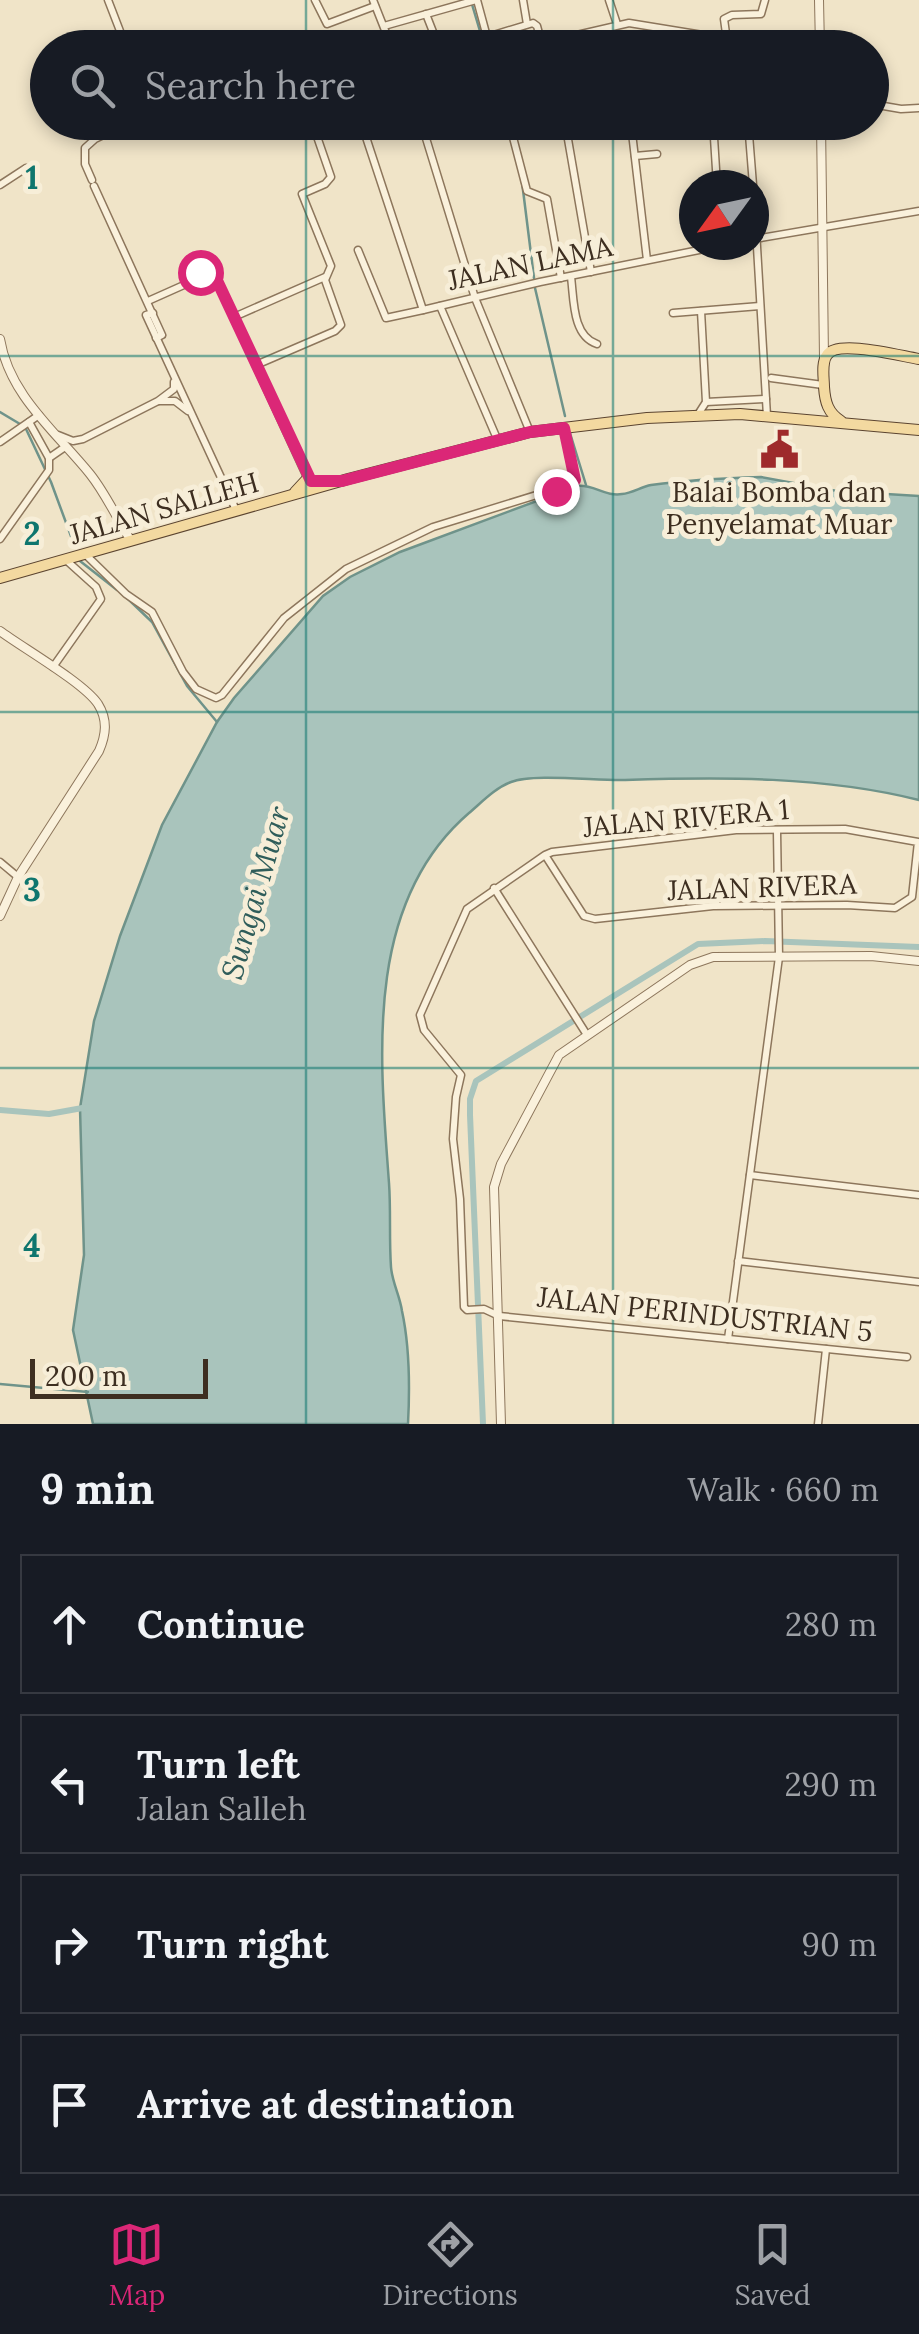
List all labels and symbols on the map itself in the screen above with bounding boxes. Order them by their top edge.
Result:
text: 1 [26,157,39,198]
north arrow [679,170,769,260]
street label: JALAN LAMA [443,228,616,298]
route start [178,250,224,296]
public building icon: Balai Bomba dan Penyelamat Muar [758,429,800,471]
street label: JALAN SALLEH [64,464,263,552]
route end [534,469,580,515]
place label: Balai Bomba dan Penyelamat Muar [666,474,892,542]
text: 2 [23,513,41,554]
street label: JALAN RIVERA 1 [580,791,791,845]
water label: Sungai Muar [212,802,298,983]
street label: JALAN RIVERA [666,866,858,908]
text: 3 [23,869,41,910]
text: 4 [23,1225,41,1266]
street label: JALAN PERINDUSTRIAN 5 [535,1278,874,1349]
scale bar [30,1354,208,1398]

